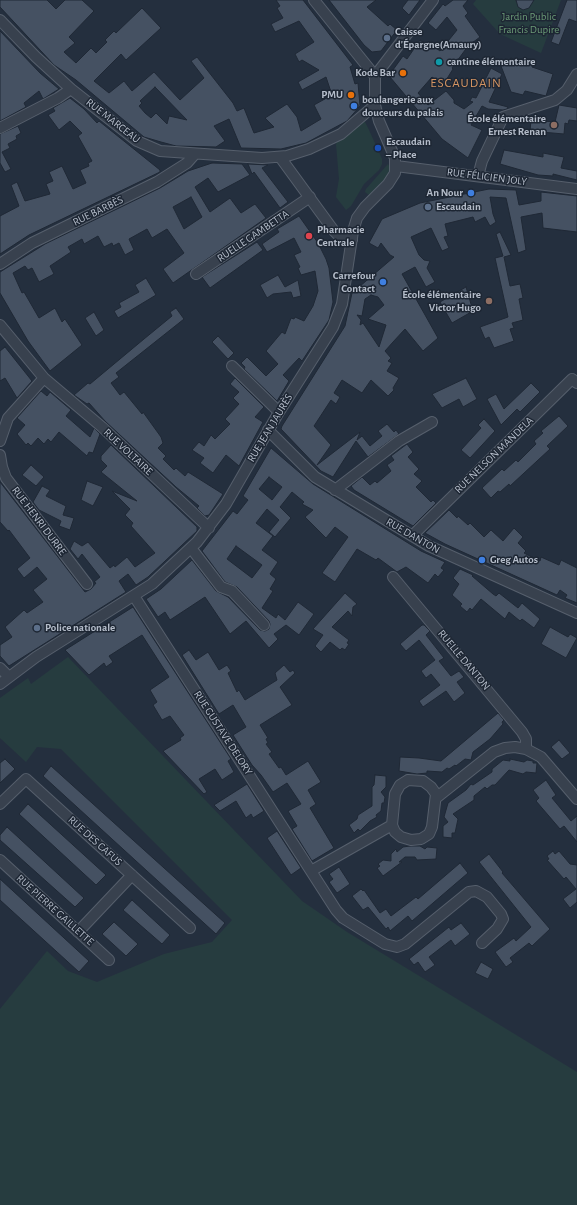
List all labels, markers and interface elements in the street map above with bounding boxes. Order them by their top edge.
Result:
park label: Jardin Public Francis Dupire [499,10,559,36]
place label: Caisse d'Épargne(Amaury) [395,25,482,51]
marker: Caisse d'Épargne(Amaury) [382,33,392,43]
place label: cantine élémentaire [447,55,535,69]
marker: cantine élémentaire [434,57,444,67]
place label: Kode Bar [355,66,395,80]
marker: Kode Bar [398,68,408,78]
district label: ESCAUDAIN [430,75,502,91]
place label: PMU [321,88,343,102]
marker: PMU [346,90,356,100]
place label: boulangerie aux douceurs du palais [362,93,443,119]
street label: RUE MARCEAU [83,96,143,146]
marker: boulangerie aux douceurs du palais [349,101,359,111]
place label: École élémentaire Ernest Renan [467,112,546,138]
marker: École élémentaire Ernest Renan [549,120,559,130]
place label: Escaudain – Place [386,135,431,161]
marker: Escaudain – Place [373,143,383,153]
street label: RUE FÉLICIEN JOLY [446,166,528,188]
place label: An Nour [427,186,463,200]
marker: An Nour [466,188,476,198]
street label: RUE BARBÈS [71,193,125,229]
place label: Escaudain [436,200,481,214]
marker: Escaudain [423,202,433,212]
street label: RUELLE GAMBETTA [215,207,291,265]
place label: Pharmacie Centrale [317,223,364,249]
marker: Pharmacie Centrale [304,231,314,241]
place label: Carrefour Contact [333,269,375,295]
marker: Carrefour Contact [378,277,388,287]
place label: École élémentaire Victor Hugo [402,288,481,314]
marker: École élémentaire Victor Hugo [484,296,494,306]
street label: RUE JEAN JAURÈS [244,391,296,465]
street label: RUE NELSON MANDELA [452,414,536,496]
street label: RUE VOLTAIRE [101,426,155,478]
street label: RUE HENRI DURRE [9,484,69,558]
street label: RUE DANTON [384,515,442,557]
place label: Greg Autos [490,553,538,567]
marker: Greg Autos [477,555,487,565]
place label: Police nationale [45,621,115,635]
marker: Police nationale [32,623,42,633]
street label: RUELLE DANTON [435,627,493,693]
street label: RUE GUSTAVE DELORY [191,688,255,778]
street label: RUE DES CAFUS [65,813,125,869]
street label: RUE PIERRE GAILLETTE [14,872,96,948]

